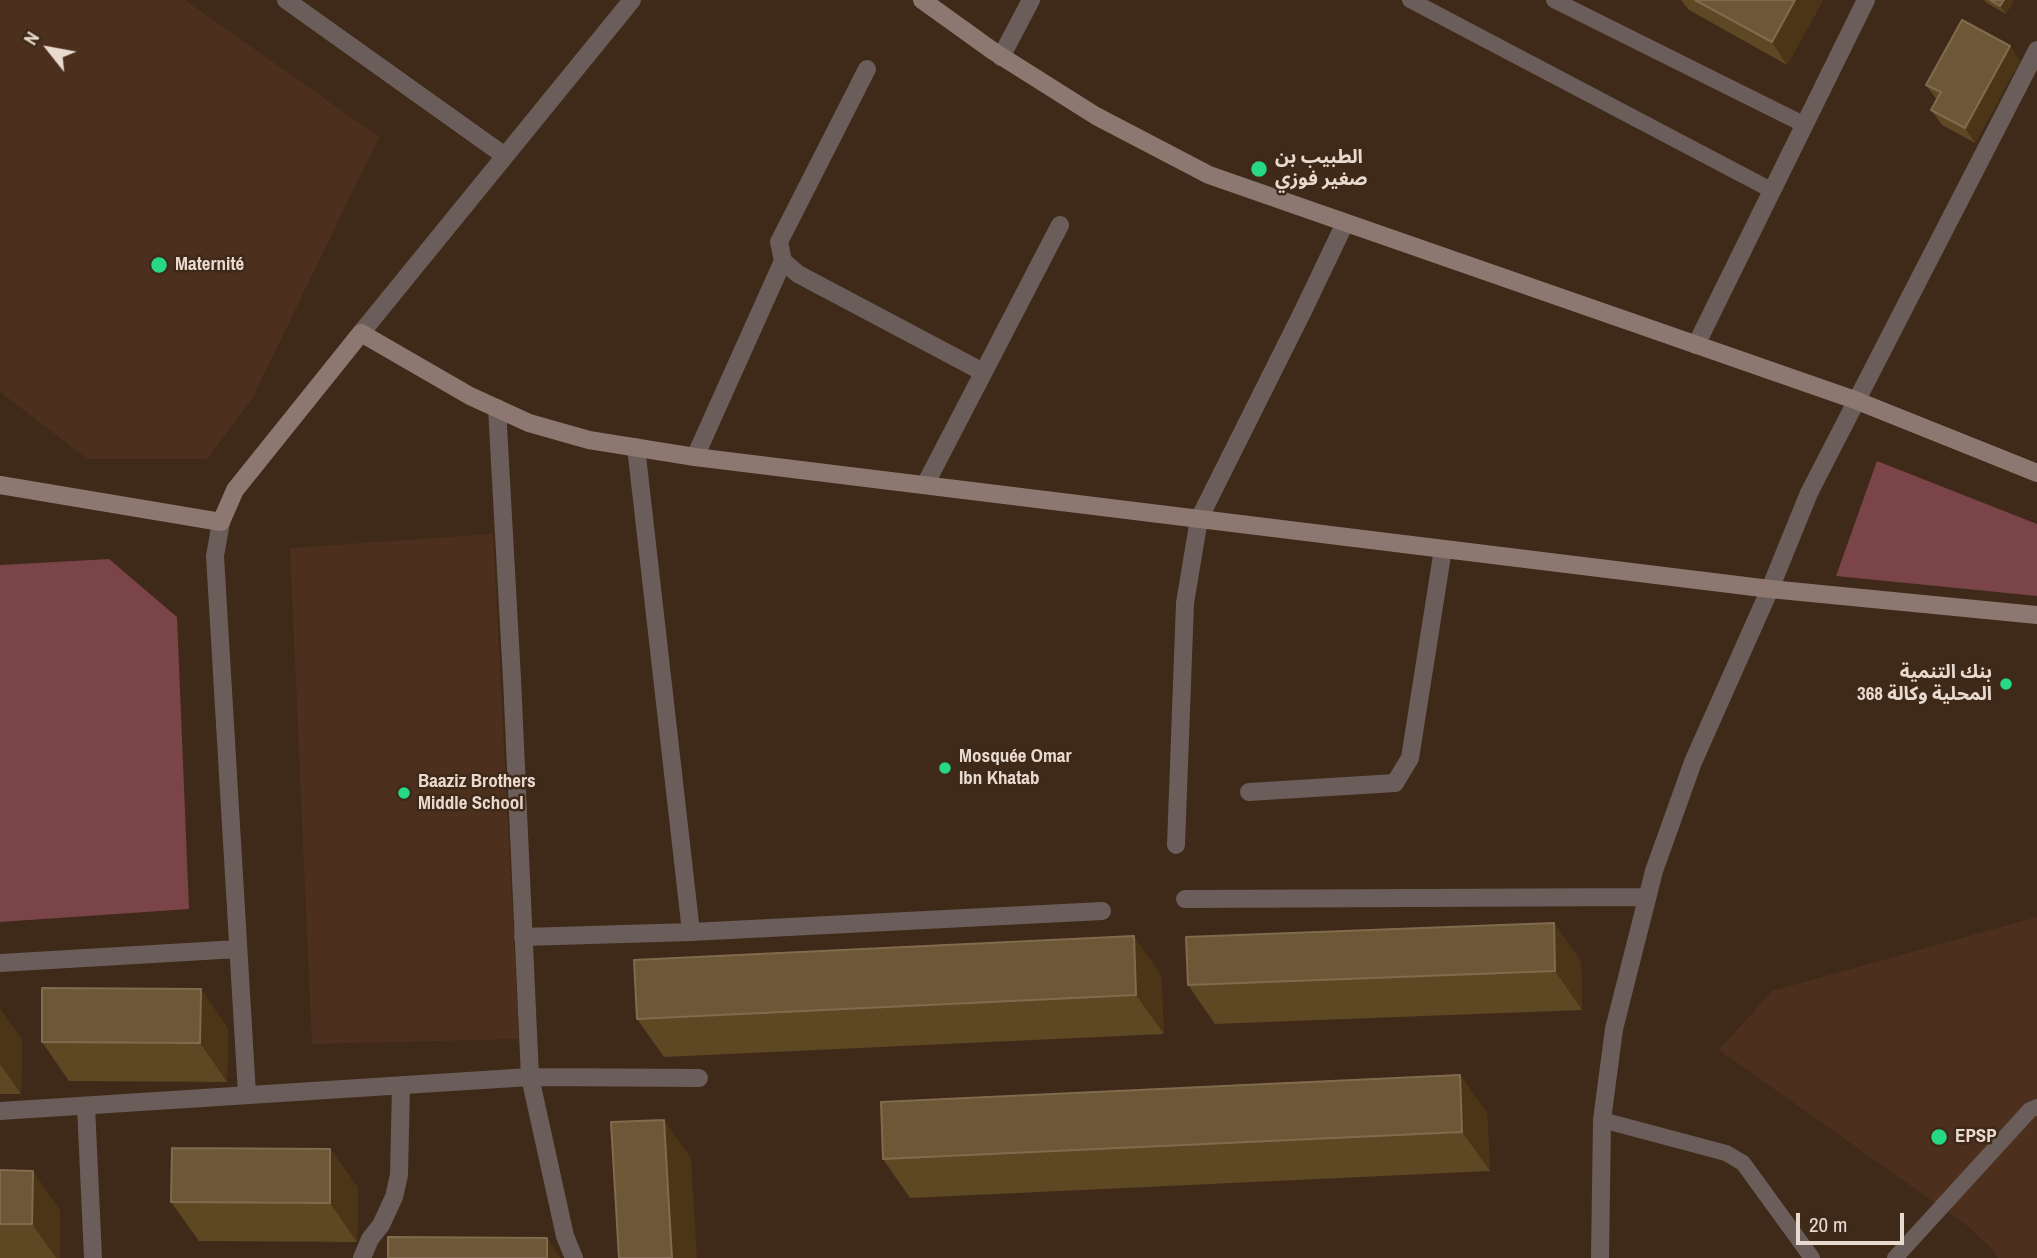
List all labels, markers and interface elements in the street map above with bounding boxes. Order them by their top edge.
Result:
north arrow [14,14,84,84]
text: N [17,27,45,50]
place label: الطبيب بن صغير فوزي [1275,147,1368,191]
marker: الطبيب بن صغير فوزي [1249,159,1269,179]
place label: Maternité [175,254,244,276]
marker: Maternité [149,255,169,275]
place label: بنك التنمية المحلية وكالة 368 [1857,662,1992,706]
marker: بنك التنمية المحلية وكالة 368 [1998,676,2014,692]
place label: Mosquée Omar Ibn Khatab [959,746,1072,790]
marker: Mosquée Omar Ibn Khatab [937,760,953,776]
place label: Baaziz Brothers Middle School [418,771,536,815]
marker: Baaziz Brothers Middle School [396,785,412,801]
place label: EPSP [1955,1126,1997,1148]
marker: EPSP [1929,1127,1949,1147]
scale bar [1799,1198,1908,1242]
text: 20 m [1809,1210,1847,1239]

